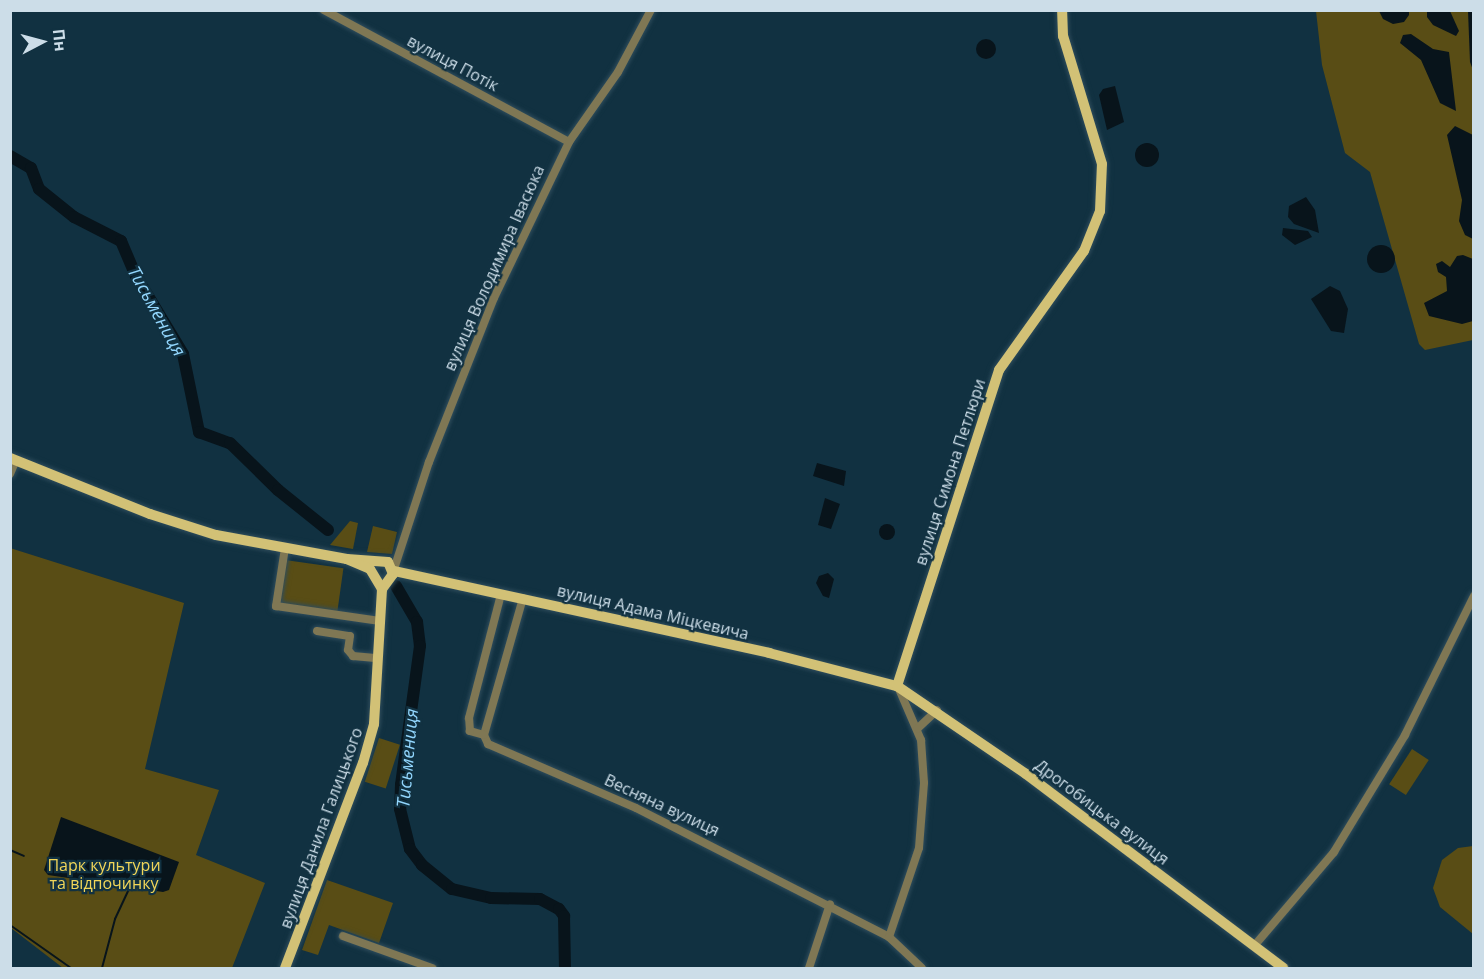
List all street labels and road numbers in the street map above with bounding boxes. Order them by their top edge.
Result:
street label: вулиця Потік [404,31,502,95]
street label: вулиця Володимира Івасюка [440,162,548,374]
street label: вулиця Симона Петлюри [911,376,989,568]
street label: вулиця Адама Міцкевича [555,581,751,643]
street label: вулиця Данила Галицького [276,725,366,931]
street label: Дрогобицька вулиця [1031,755,1173,869]
street label: Весняна вулиця [602,770,722,840]

